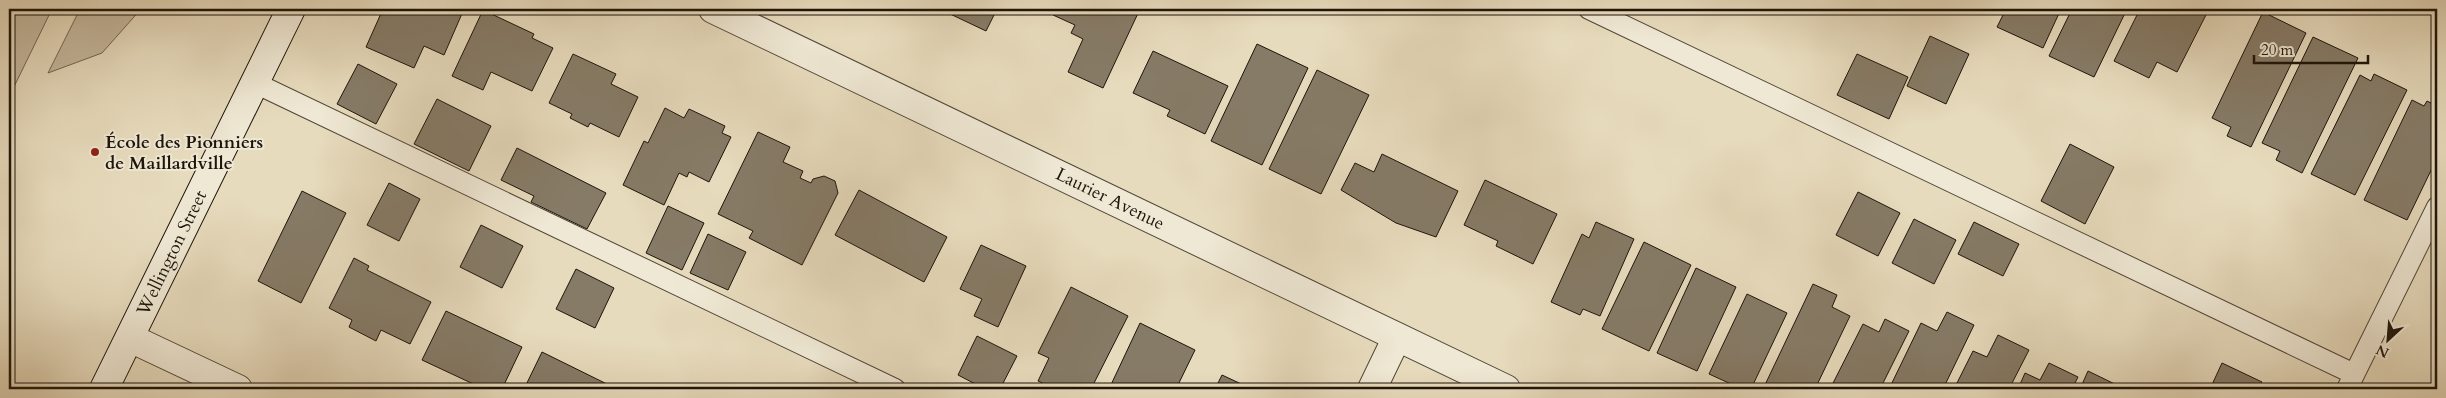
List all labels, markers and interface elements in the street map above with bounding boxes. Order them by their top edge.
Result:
scale bar [2254,32,2367,64]
text: 20 m [2261,40,2293,60]
place label: École des Pionniers de Maillardville [105,130,263,176]
marker: École des Pionniers de Maillardville [89,146,101,158]
street label: Laurier Avenue [1051,162,1169,236]
street label: Wellington Street [130,186,213,321]
north arrow [2364,316,2414,366]
text: N [2373,340,2392,362]

